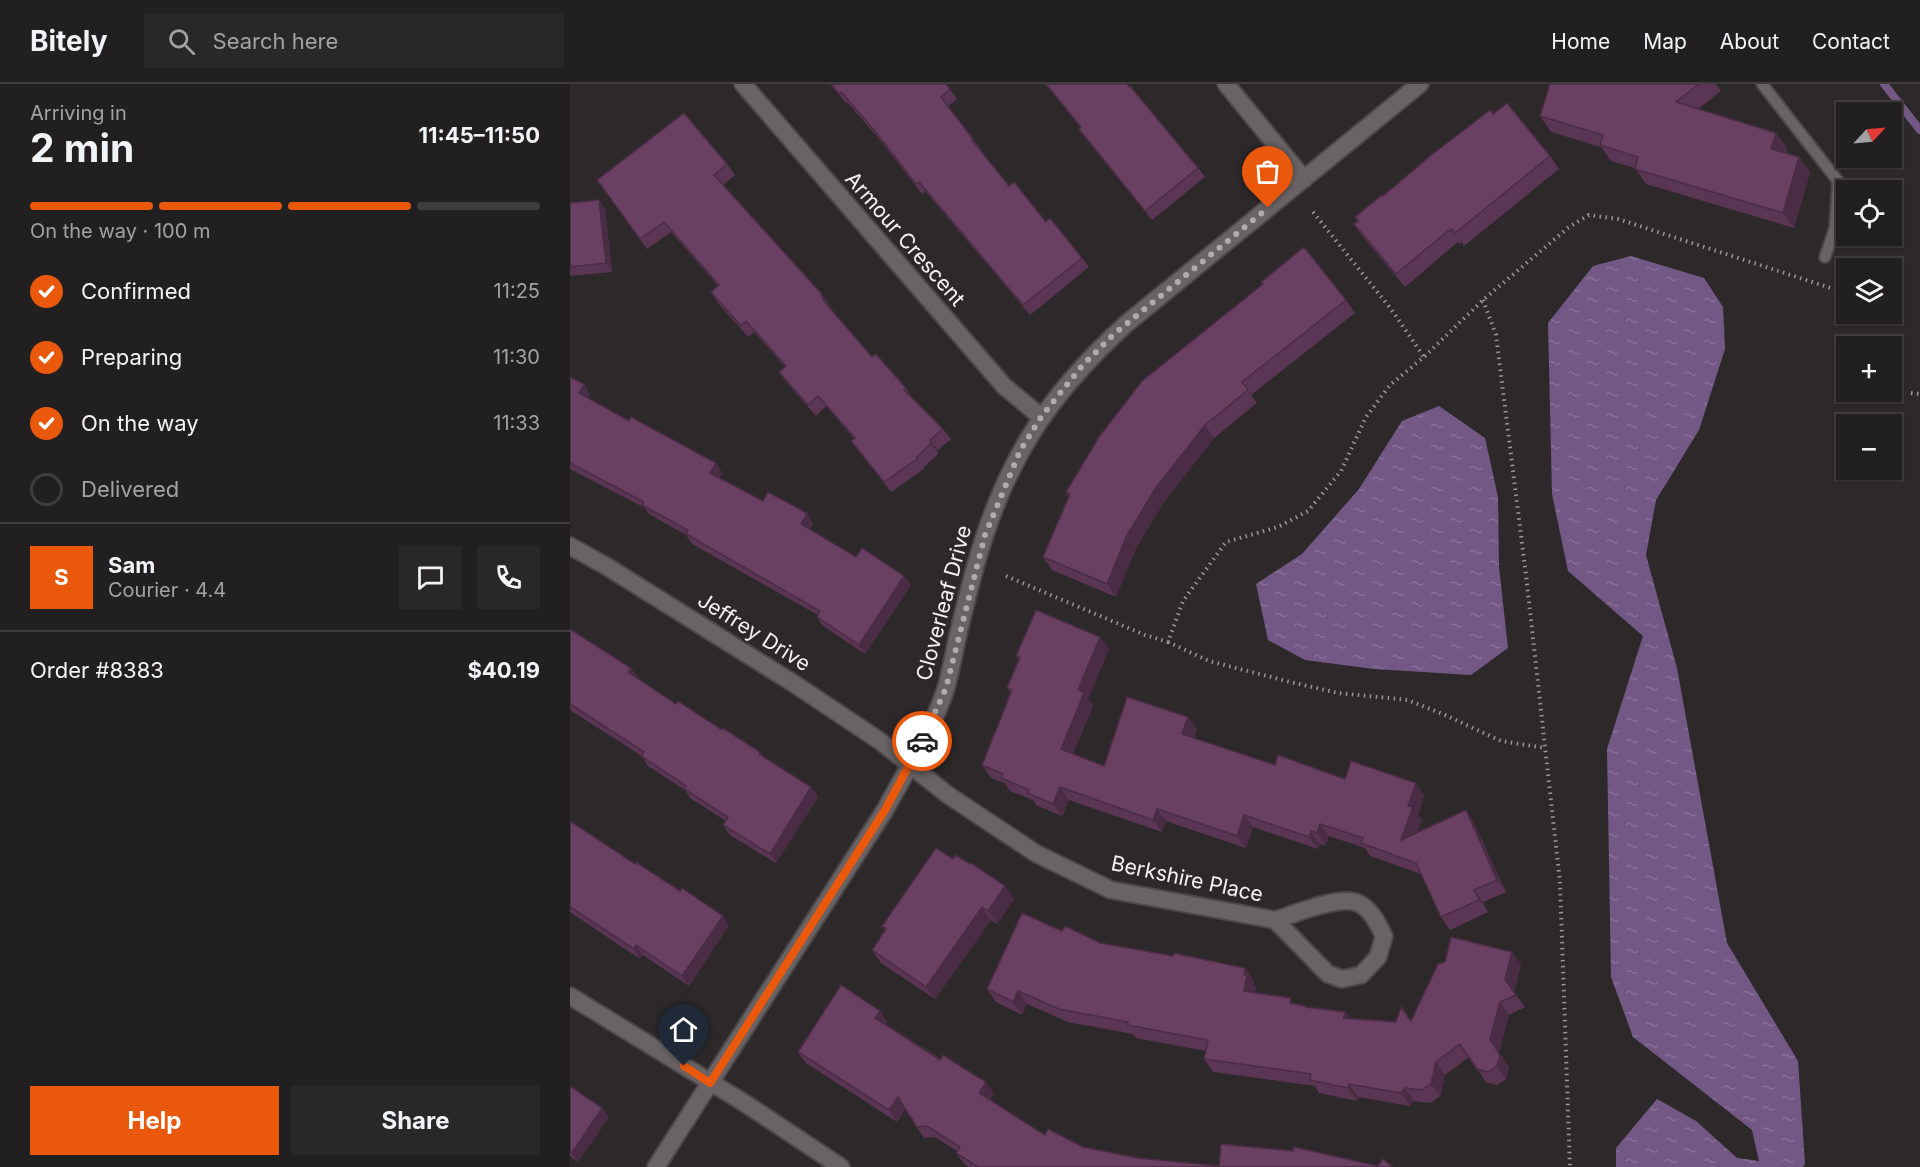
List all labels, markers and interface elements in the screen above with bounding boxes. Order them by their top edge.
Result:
search box [144,14,564,68]
text: Bitely [30,24,108,58]
icon: search [165,25,198,58]
text: Search here [213,28,338,54]
text: Home [1551,29,1610,54]
text: Map [1643,29,1687,54]
text: About [1720,29,1779,54]
text: Contact [1812,29,1890,54]
text: Arriving in [30,101,127,125]
north arrow [1836,102,1902,168]
map controls [1836,102,1902,480]
text: 11:45–11:50 [419,122,540,148]
text: 2 min [30,124,134,171]
pin [1242,146,1293,208]
icon: bag [1251,155,1284,188]
street label: Armour Crescent [840,166,971,311]
button: locate [1836,180,1902,246]
text: On the way · 100 m [30,219,210,243]
button: layers [1836,258,1902,324]
icon: check [30,275,63,308]
text: Confirmed [81,278,191,304]
text: 11:25 [494,279,540,303]
button: + [1836,336,1902,402]
icon: check [30,341,63,374]
text: Preparing [81,344,182,370]
text: 11:30 [493,345,540,369]
icon: check [30,407,63,440]
text: On the way [81,410,199,436]
text: 11:33 [493,411,540,435]
button: − [1836,414,1902,480]
text: Delivered [81,476,179,502]
street label: Cloverleaf Drive [911,523,976,683]
button: chat [399,546,462,609]
button: phone [477,546,540,609]
text: Sam [108,552,155,578]
text: S [54,564,69,590]
text: Courier · 4.4 [108,578,226,602]
street label: Jeffrey Drive [693,587,815,676]
text: Order #8383 [30,657,164,683]
text: $40.19 [467,657,540,683]
courier [892,711,952,771]
icon: car [906,725,939,758]
street label: Berkshire Place [1109,850,1265,907]
pin [658,1004,709,1066]
icon: home [667,1013,700,1046]
button: Help [30,1086,279,1155]
button: Share [291,1086,540,1155]

